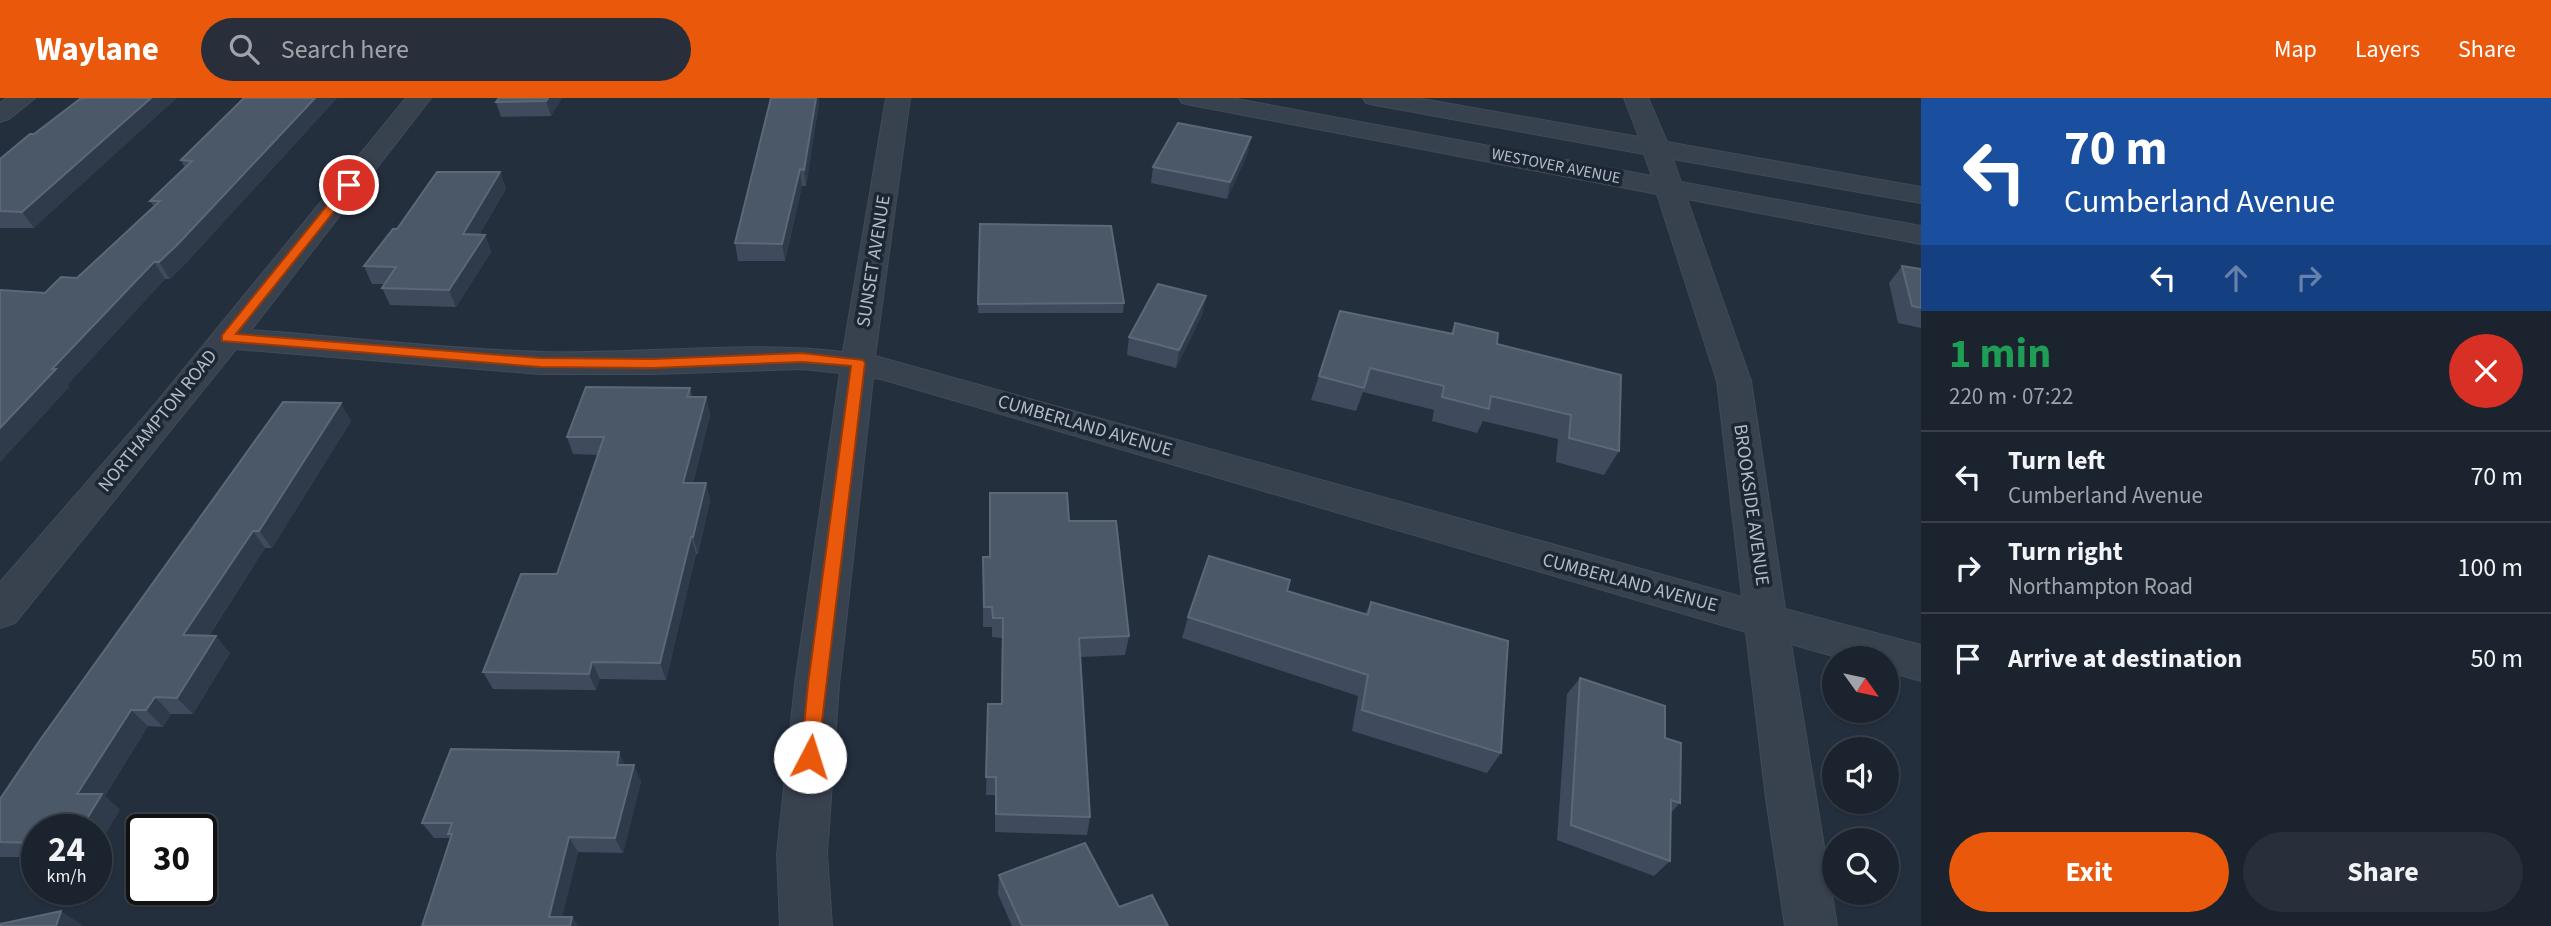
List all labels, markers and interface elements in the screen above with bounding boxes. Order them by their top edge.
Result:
search box [201,18,691,81]
text: Waylane [35,26,159,73]
icon: search [225,30,263,68]
text: Search here [281,31,409,68]
text: Map [2274,32,2317,67]
text: Layers [2355,32,2420,67]
text: Share [2458,32,2516,67]
text: 70 m [2064,114,2168,184]
icon: left [1949,126,2040,217]
street label: WESTOVER AVENUE [1490,143,1622,189]
pin [319,155,379,215]
icon: arrive [330,166,368,204]
text: Cumberland Avenue [2064,179,2335,225]
street label: SUNSET AVENUE [850,193,898,329]
icon: left [2144,259,2182,297]
icon: ahead [2217,259,2255,297]
icon: right [2290,259,2328,297]
text: 1 min [1949,324,2051,384]
button: close [2449,334,2523,408]
street label: NORTHAMPTON ROAD [92,344,224,498]
text: 220 m · 07:22 [1949,380,2073,413]
street label: CUMBERLAND AVENUE [995,388,1175,464]
street label: BROOKSIDE AVENUE [1726,422,1776,588]
text: Turn left [2008,442,2105,479]
icon: left [1949,458,1987,496]
text: 70 m [2470,458,2523,495]
text: Cumberland Avenue [2008,479,2203,512]
text: Turn right [2008,533,2123,570]
street label: CUMBERLAND AVENUE [1539,547,1721,619]
icon: right [1949,549,1987,587]
text: 100 m [2457,549,2523,586]
text: Northampton Road [2008,570,2193,603]
icon: arrive [1949,640,1987,678]
text: Arrive at destination [2008,640,2242,677]
text: 50 m [2470,640,2523,677]
north arrow [1822,646,1899,723]
map controls [1822,646,1899,905]
position arrow [773,720,847,794]
button: sound [1822,737,1899,814]
speed limit sign: 30 [126,814,217,905]
text: 24 [48,825,85,875]
button: search [1822,828,1899,905]
button: Exit [1949,832,2229,912]
button: Share [2243,832,2523,912]
text: km/h [47,864,86,889]

